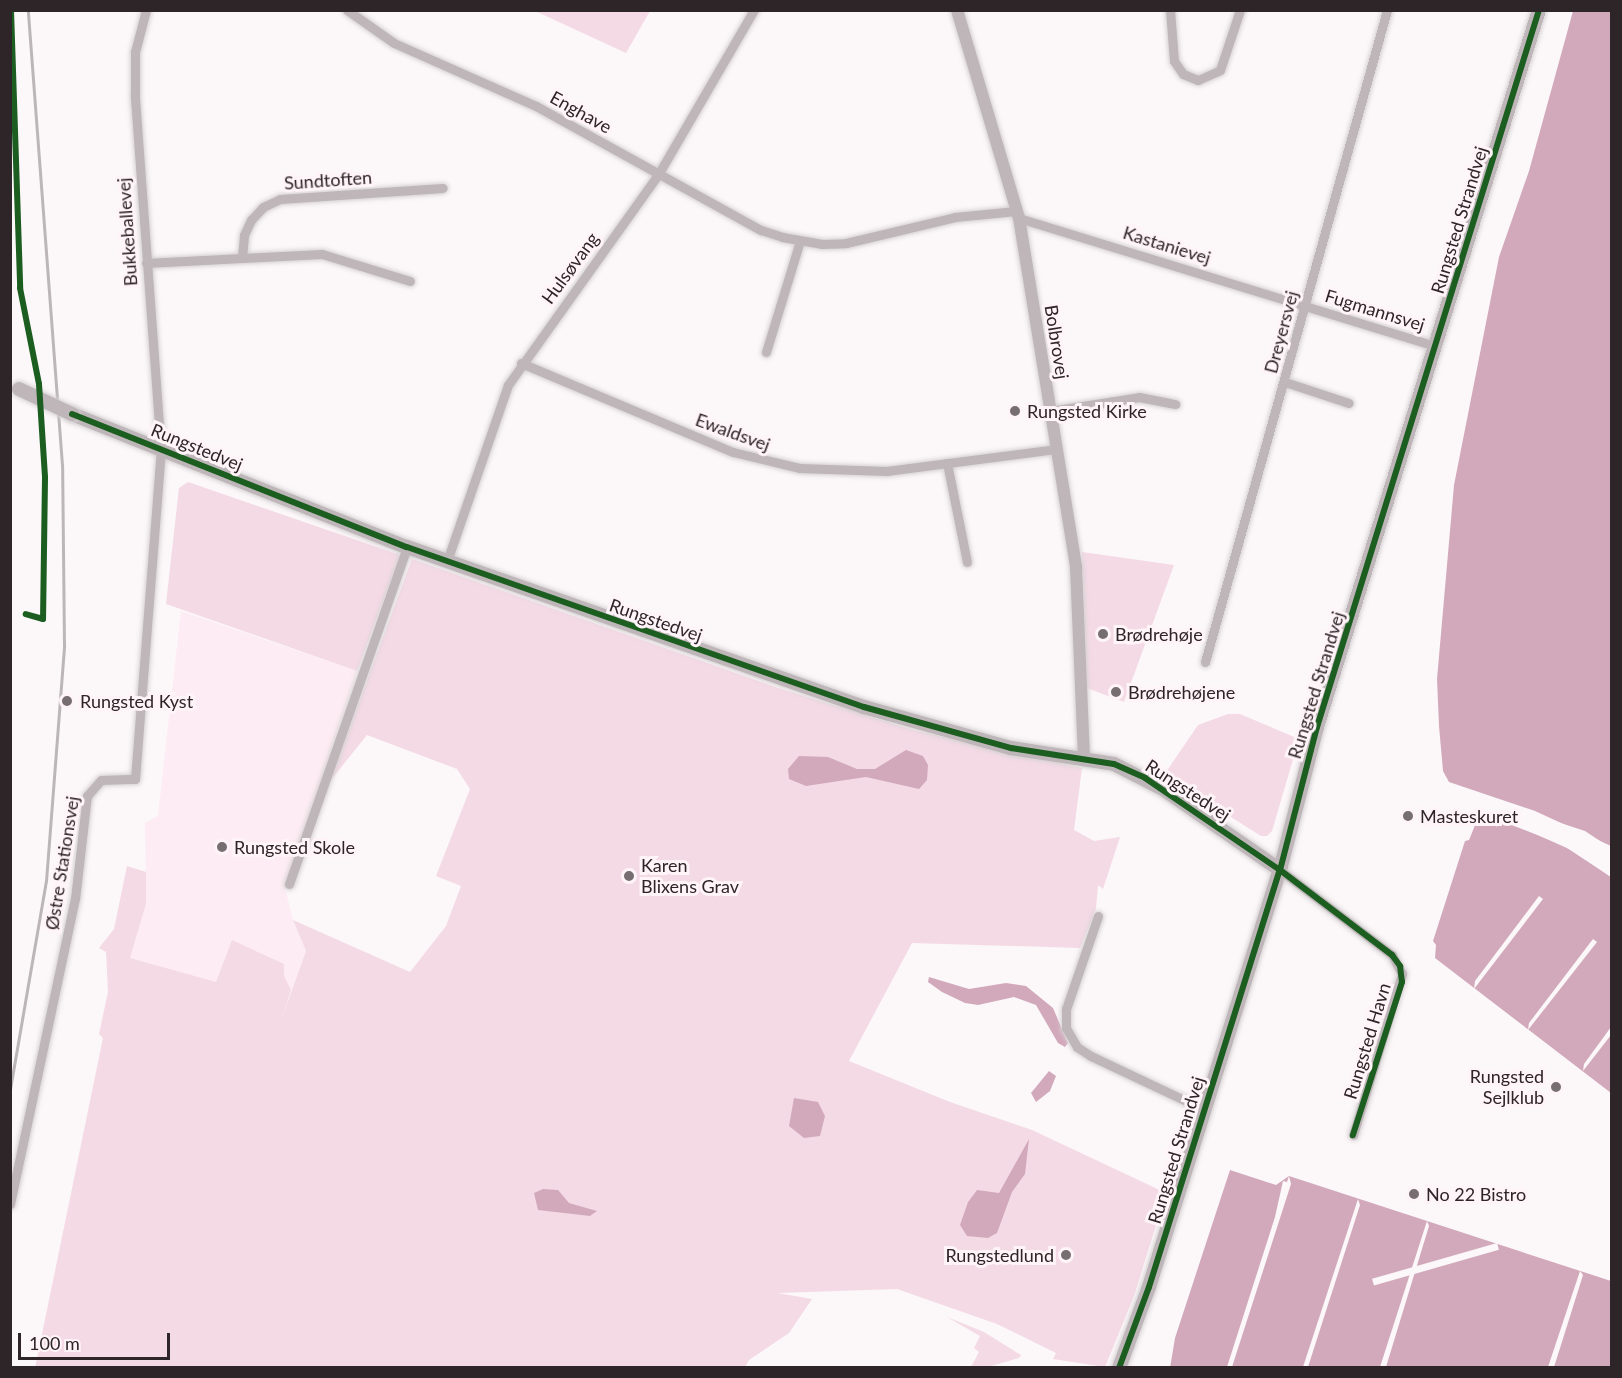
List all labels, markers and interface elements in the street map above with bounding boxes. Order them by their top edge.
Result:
street label: Enghave [547,86,615,138]
street label: Rungsted Strandvej [1426,144,1492,296]
street label: Sundtoften [283,166,373,194]
street label: Bukkeballevej [112,177,142,287]
street label: Kastanievej [1121,221,1213,269]
street label: Hulsøvang [537,228,603,308]
street label: Fugmannsvej [1322,285,1428,335]
street label: Dreyersvej [1260,288,1302,376]
street label: Bolbrovej [1040,303,1074,381]
place label: Rungsted Kirke [1027,400,1147,422]
marker: Rungsted Kirke [1008,404,1022,418]
street label: Ewaldsvej [693,409,773,455]
street label: Rungstedvej [148,419,246,475]
street label: Rungstedvej [607,594,705,646]
street label: Rungsted Strandvej [1283,609,1349,761]
place label: Brødrehøje [1115,623,1203,645]
marker: Brødrehøje [1096,627,1110,641]
place label: Brødrehøjene [1128,681,1235,703]
marker: Brødrehøjene [1109,685,1123,699]
place label: Rungsted Kyst [80,690,193,712]
marker: Rungsted Kyst [58,692,76,710]
street label: Rungstedvej [1141,755,1235,825]
street label: Østre Stationsvej [41,794,83,932]
place label: Masteskuret [1420,805,1518,827]
marker: Masteskuret [1401,809,1415,823]
place label: Rungsted Skole [234,836,355,858]
marker: Rungsted Skole [215,840,229,854]
place label: Karen Blixens Grav [641,855,739,898]
marker: Karen Blixens Grav [622,869,636,883]
street label: Rungsted Havn [1339,980,1395,1102]
place label: Rungsted Sejlklub [1470,1066,1544,1108]
street label: Rungsted Strandvej [1143,1074,1209,1226]
marker: Rungsted Sejlklub [1549,1080,1563,1094]
place label: No 22 Bistro [1426,1183,1526,1205]
marker: No 22 Bistro [1407,1187,1421,1201]
place label: Rungstedlund [945,1244,1054,1266]
marker: Rungstedlund [1059,1248,1073,1262]
scale bar [21,1321,172,1359]
text: 100 m [29,1332,80,1354]

